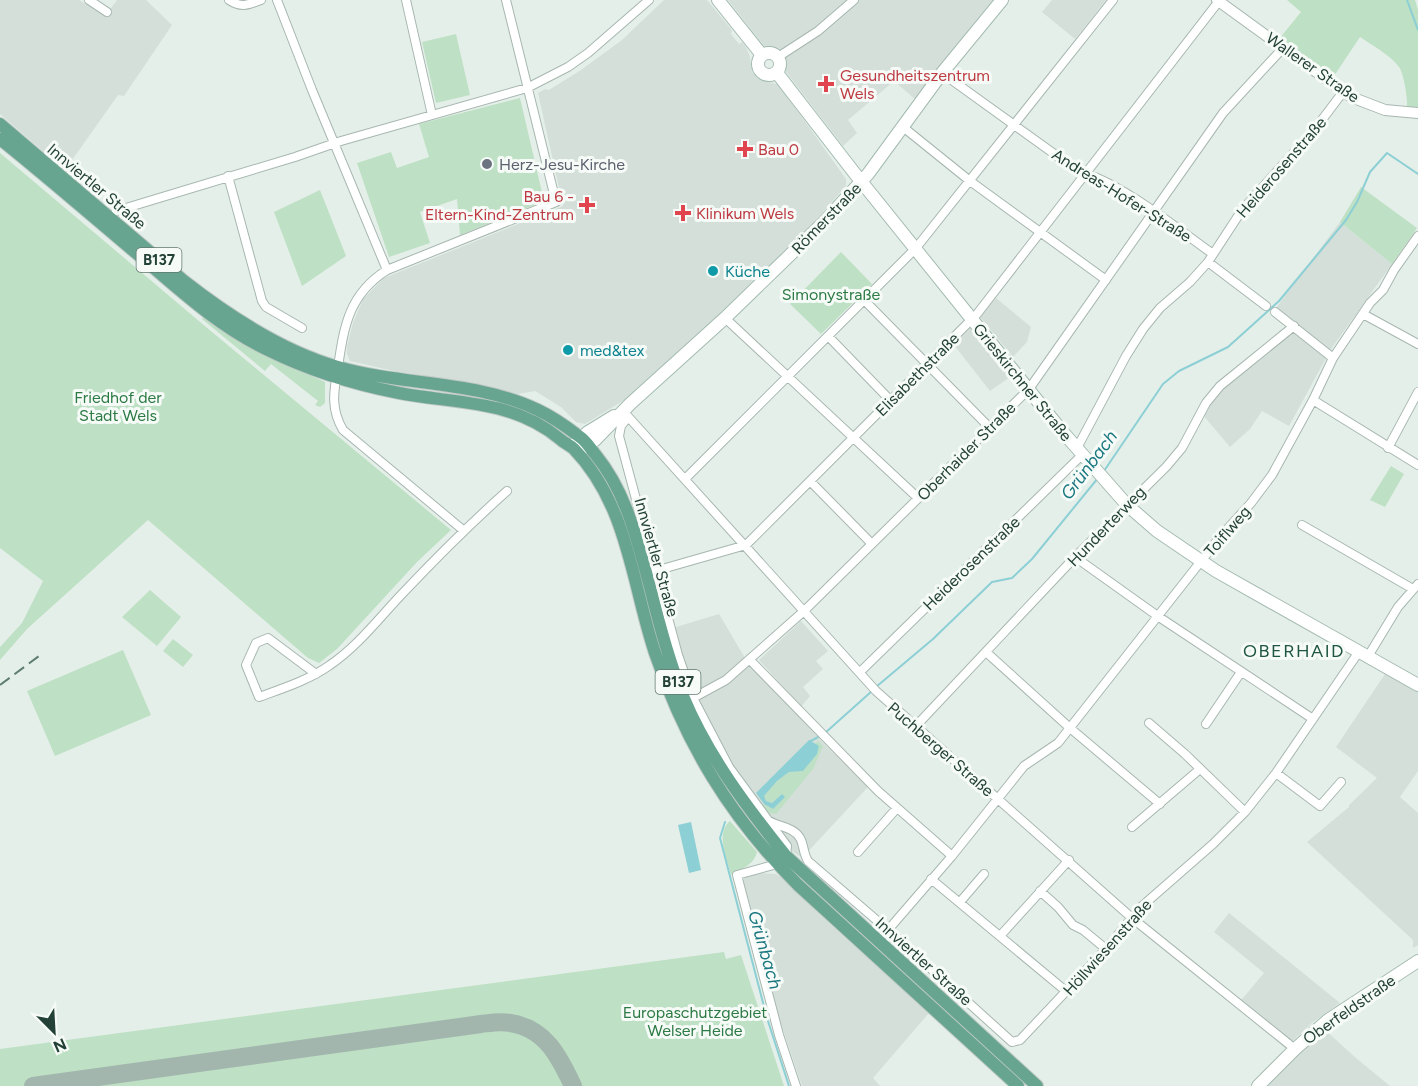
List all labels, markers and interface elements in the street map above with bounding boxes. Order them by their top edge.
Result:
street label: Wallerer Straße [1262,28,1363,107]
place label: Gesundheitszentrum Wels [840,66,990,103]
marker: Gesundheitszentrum Wels [817,75,835,93]
street label: Heiderosenstraße [1232,113,1330,222]
street label: Innviertler Straße [43,140,150,233]
marker: Bau 0 [736,140,754,158]
place label: Bau 0 [758,140,799,159]
street label: Andreas-Hofer-Straße [1049,145,1195,246]
place label: Herz-Jesu-Kirche [499,155,625,174]
marker: Herz-Jesu-Kirche [480,157,494,171]
street label: Römerstraße [788,179,865,258]
place label: Bau 6 - Eltern-Kind-Zentrum [425,187,574,224]
marker: Bau 6 - Eltern-Kind-Zentrum [578,196,596,214]
marker: Klinikum Wels [674,204,692,222]
place label: Klinikum Wels [696,204,794,223]
road number: B137 [136,248,182,272]
place label: Küche [725,262,770,281]
marker: Küche [706,264,720,278]
park label: Simonystraße [782,285,881,304]
street label: Grieskirchner Straße [969,320,1076,445]
street label: Elisabethstraße [872,328,963,420]
place label: med&tex [580,341,645,360]
marker: med&tex [561,343,575,357]
park label: Friedhof der Stadt Wels [74,388,162,425]
street label: Oberhaider Straße [913,398,1020,505]
water label: Grünbach [1056,426,1122,504]
street label: Hunderterweg [1063,482,1149,570]
street label: Innviertler Straße [630,495,683,619]
street label: Toiflweg [1200,502,1254,560]
street label: Heiderosenstraße [919,512,1024,614]
district label: OBERHAID [1243,640,1345,662]
road number: B137 [656,670,700,694]
street label: Puchberger Straße [884,698,998,801]
street label: Höllwiesenstraße [1059,895,1156,999]
water label: Grünbach [743,908,787,992]
street label: Innviertler Straße [872,913,976,1010]
street label: Oberfeldstraße [1299,970,1399,1048]
north arrow [24,1002,84,1062]
park label: Europaschutzgebiet Welser Heide [623,1003,767,1040]
text: N [50,1034,69,1056]

